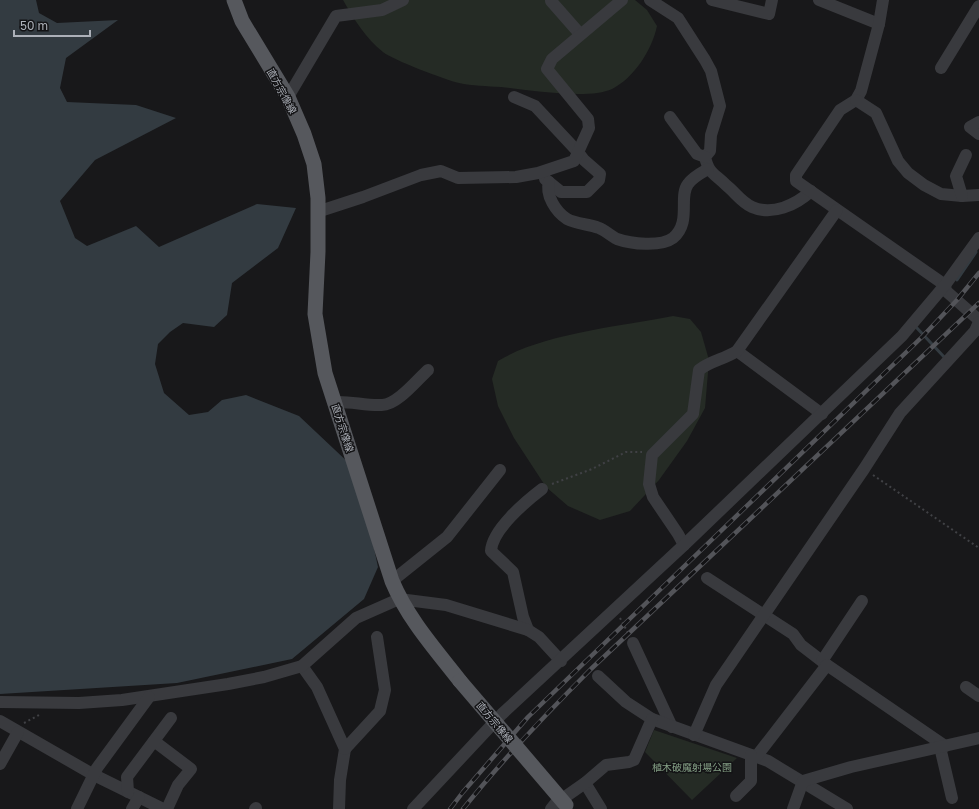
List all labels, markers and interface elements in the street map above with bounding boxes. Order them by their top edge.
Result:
scale bar [14,12,90,38]
text: 50 m [20,18,48,33]
street label: 直方宗像線 [265,66,299,116]
street label: 直方宗像線 [330,402,356,454]
street label: 直方宗像線 [474,699,516,745]
park label: 植木破魔射場公園 [652,761,732,773]

